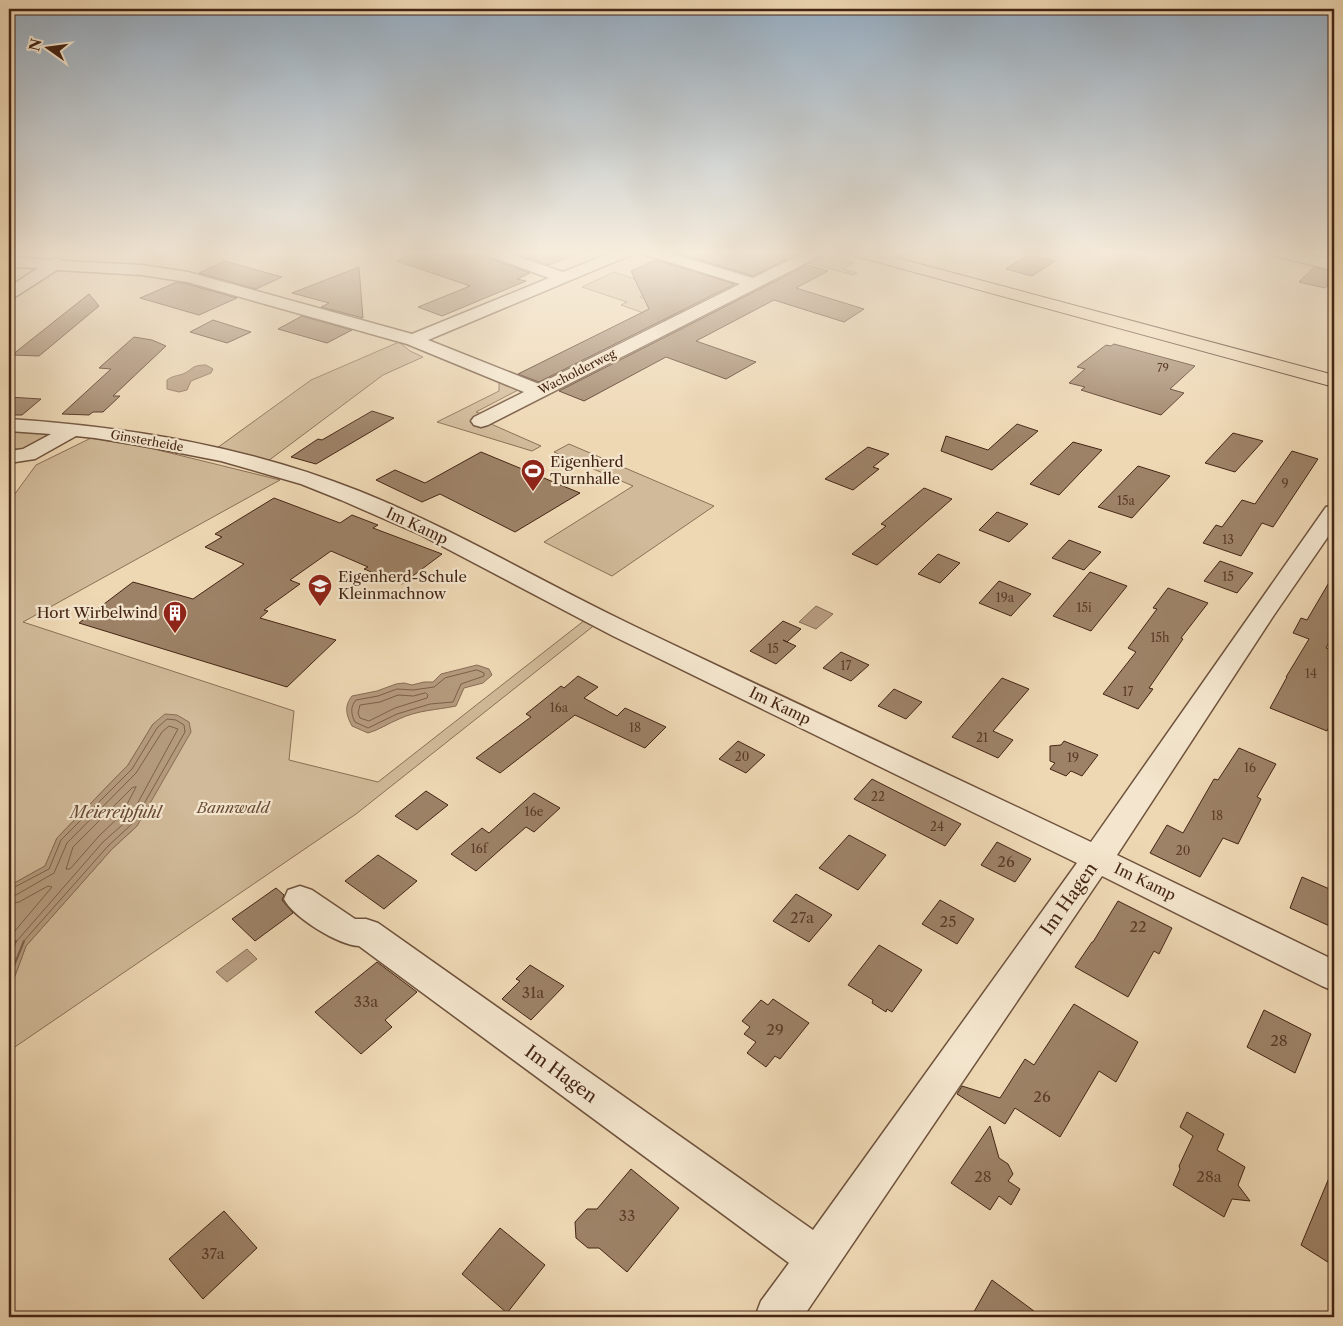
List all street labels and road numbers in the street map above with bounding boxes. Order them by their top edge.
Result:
street label: Wacholderweg [535,345,619,398]
street label: Ginsterheide [109,427,185,454]
street label: Im Kamp [383,503,451,548]
street label: Im Kamp [746,682,814,729]
street label: Im Hagen [1036,858,1102,940]
street label: Im Kamp [1111,858,1179,905]
street label: Im Hagen [521,1040,601,1108]

